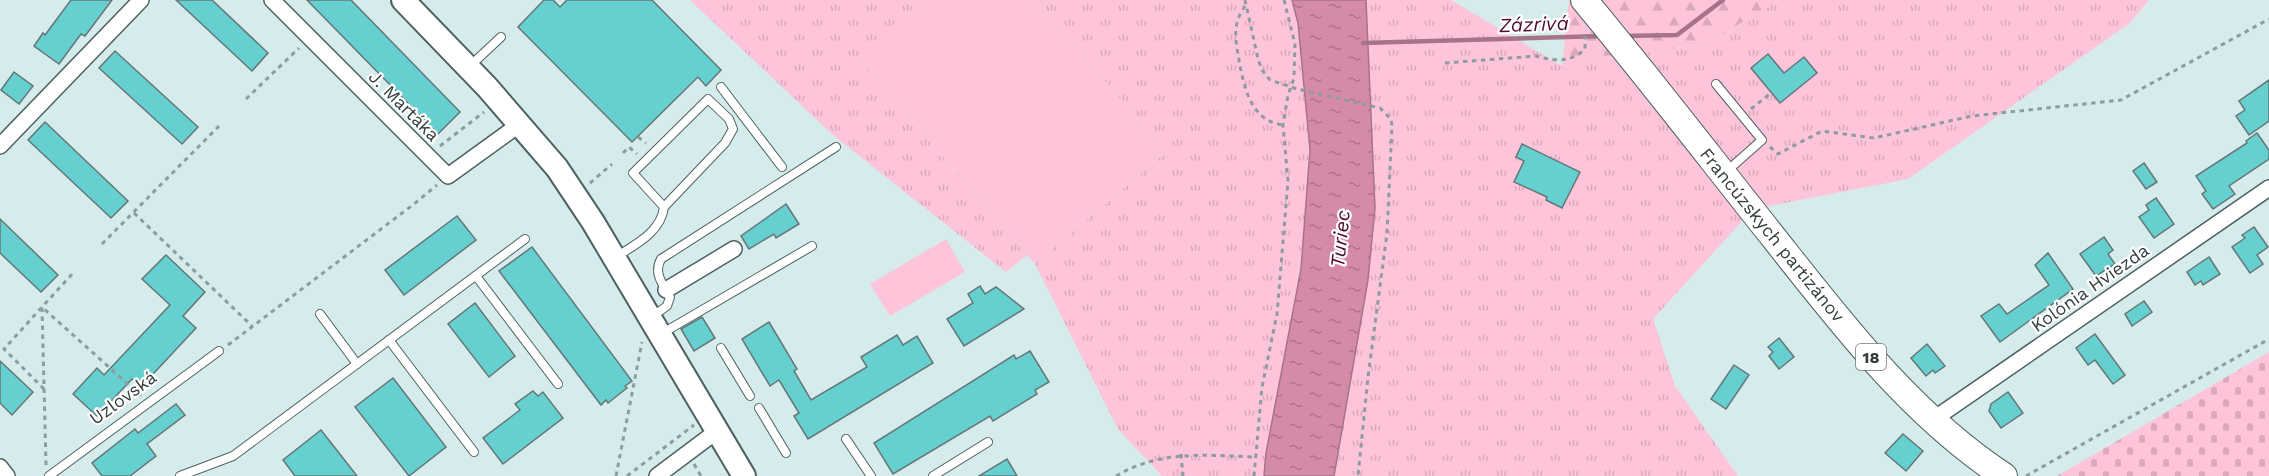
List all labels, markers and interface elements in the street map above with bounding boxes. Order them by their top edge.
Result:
water label: Zázrivá [1498,11,1569,37]
street label: J. Martáka [365,66,444,145]
street label: Francúzskych partizánov [1696,144,1849,326]
water label: Turiec [1325,209,1355,269]
street label: Kolónia Hviezda [2027,239,2153,336]
road number: 18 [1856,344,1886,370]
street label: Uzlovská [85,366,160,429]

